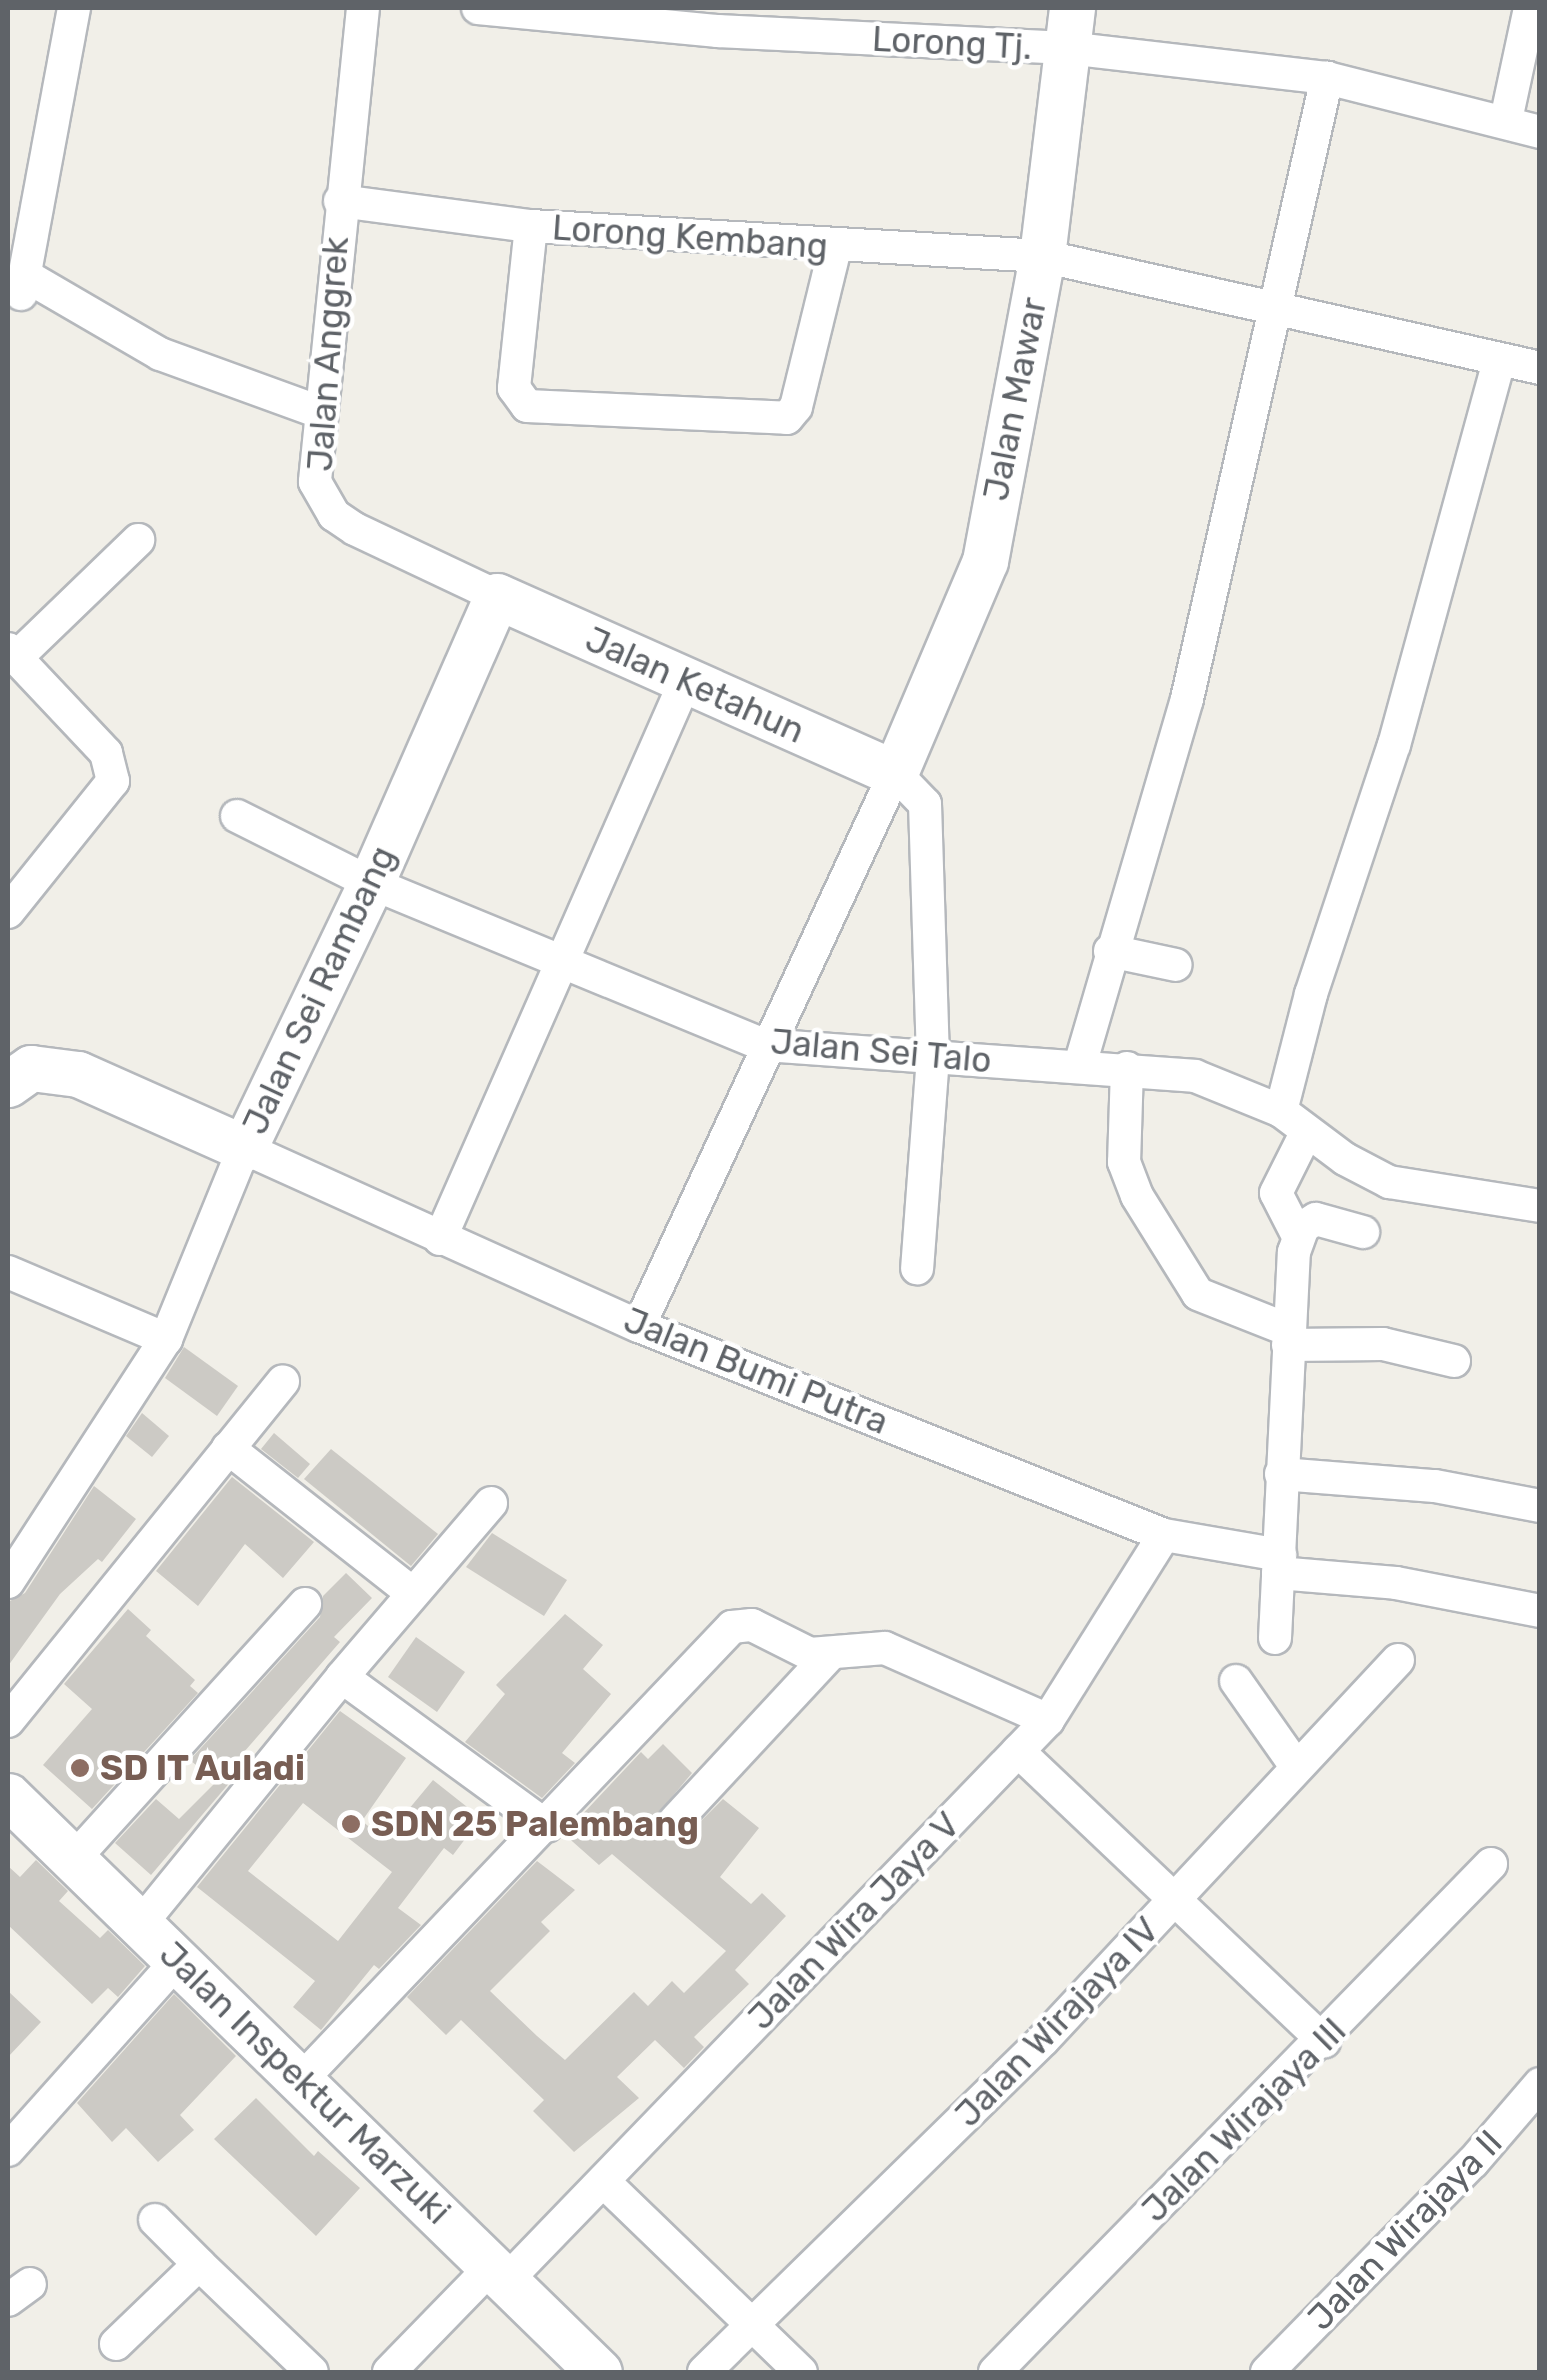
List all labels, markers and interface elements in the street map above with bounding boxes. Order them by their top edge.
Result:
street label: Lorong Tj. [871,18,1033,68]
street label: Lorong Kembang [551,206,829,268]
street label: Jalan Anggrek [299,235,357,473]
street label: Jalan Mawar [975,294,1055,504]
street label: Jalan Ketahun [579,618,811,752]
street label: Jalan Sei Rambang [234,839,404,1141]
street label: Jalan Sei Talo [768,1020,994,1082]
street label: Jalan Bumi Putra [618,1299,894,1443]
place label: SD IT Auladi [100,1747,307,1789]
marker: SD IT Auladi [69,1757,91,1779]
place label: SDN 25 Palembang [371,1803,699,1845]
street label: Jalan Wira Jaya V [739,1803,969,2039]
marker: SDN 25 Palembang [340,1813,362,1835]
street label: Jalan Wirajaya IV [946,1909,1168,2135]
street label: Jalan Inspektur Marzuki [151,1933,459,2233]
street label: Jalan Wirajaya III [1133,2009,1355,2231]
street label: Jalan Wirajaya II [1299,2121,1511,2339]

